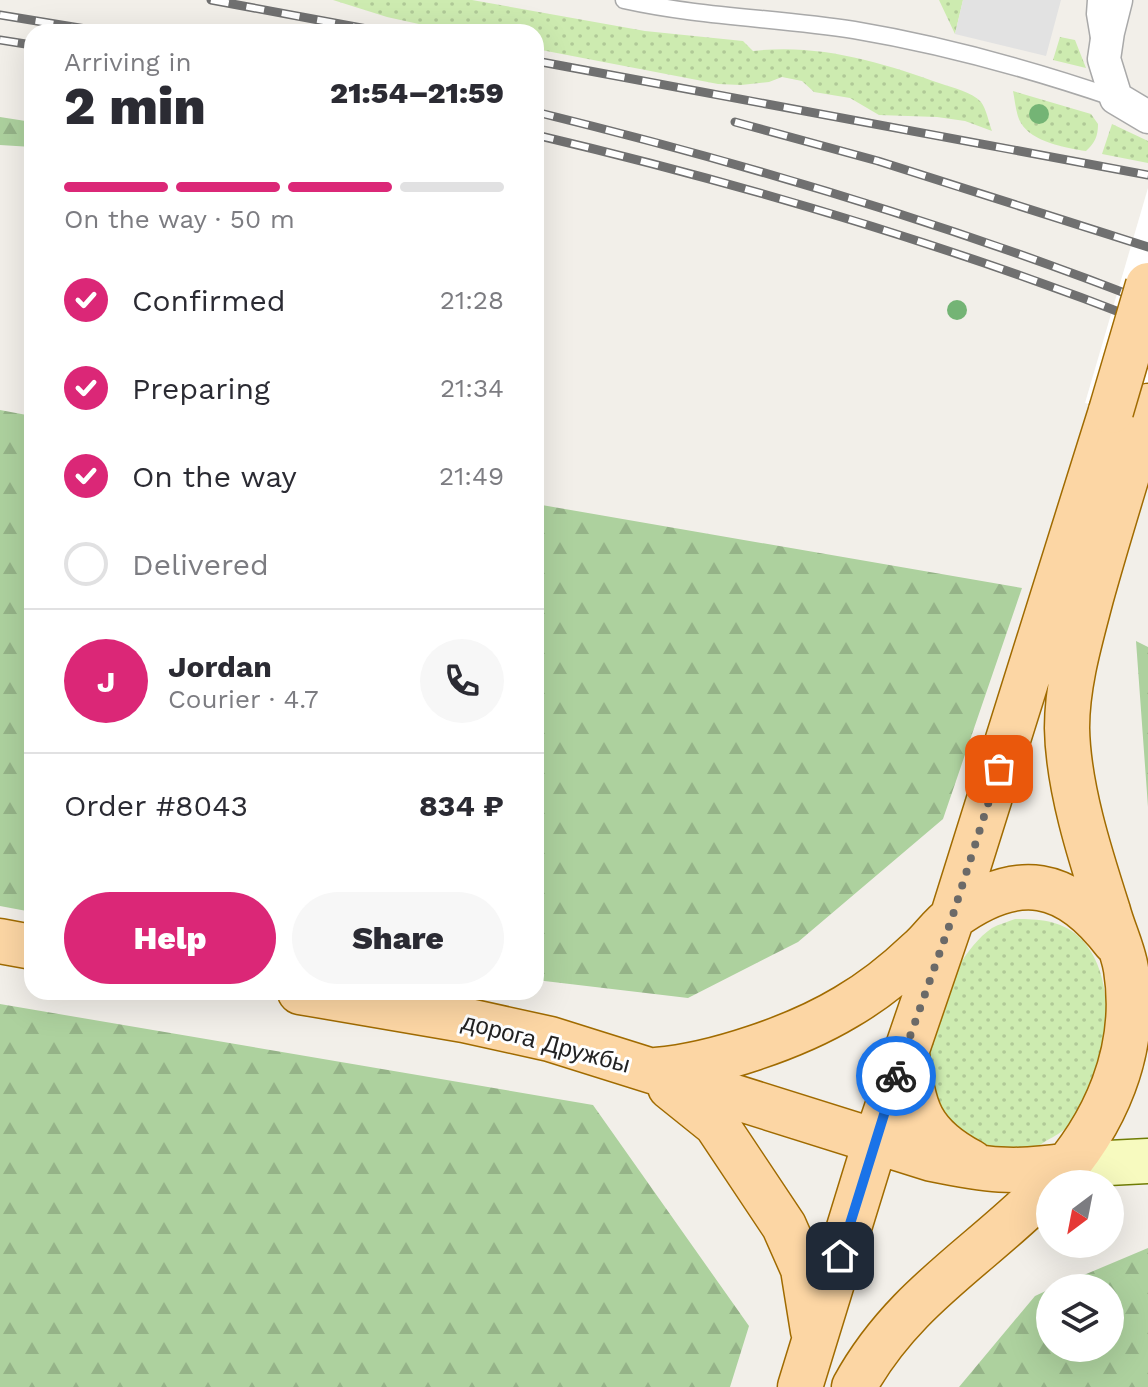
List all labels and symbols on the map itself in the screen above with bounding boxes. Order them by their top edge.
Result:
pin [965,735,1033,803]
street label: дорога Дружбы [459,1007,633,1079]
courier [856,1036,936,1116]
north arrow [1036,1170,1124,1258]
pin [806,1222,874,1290]

